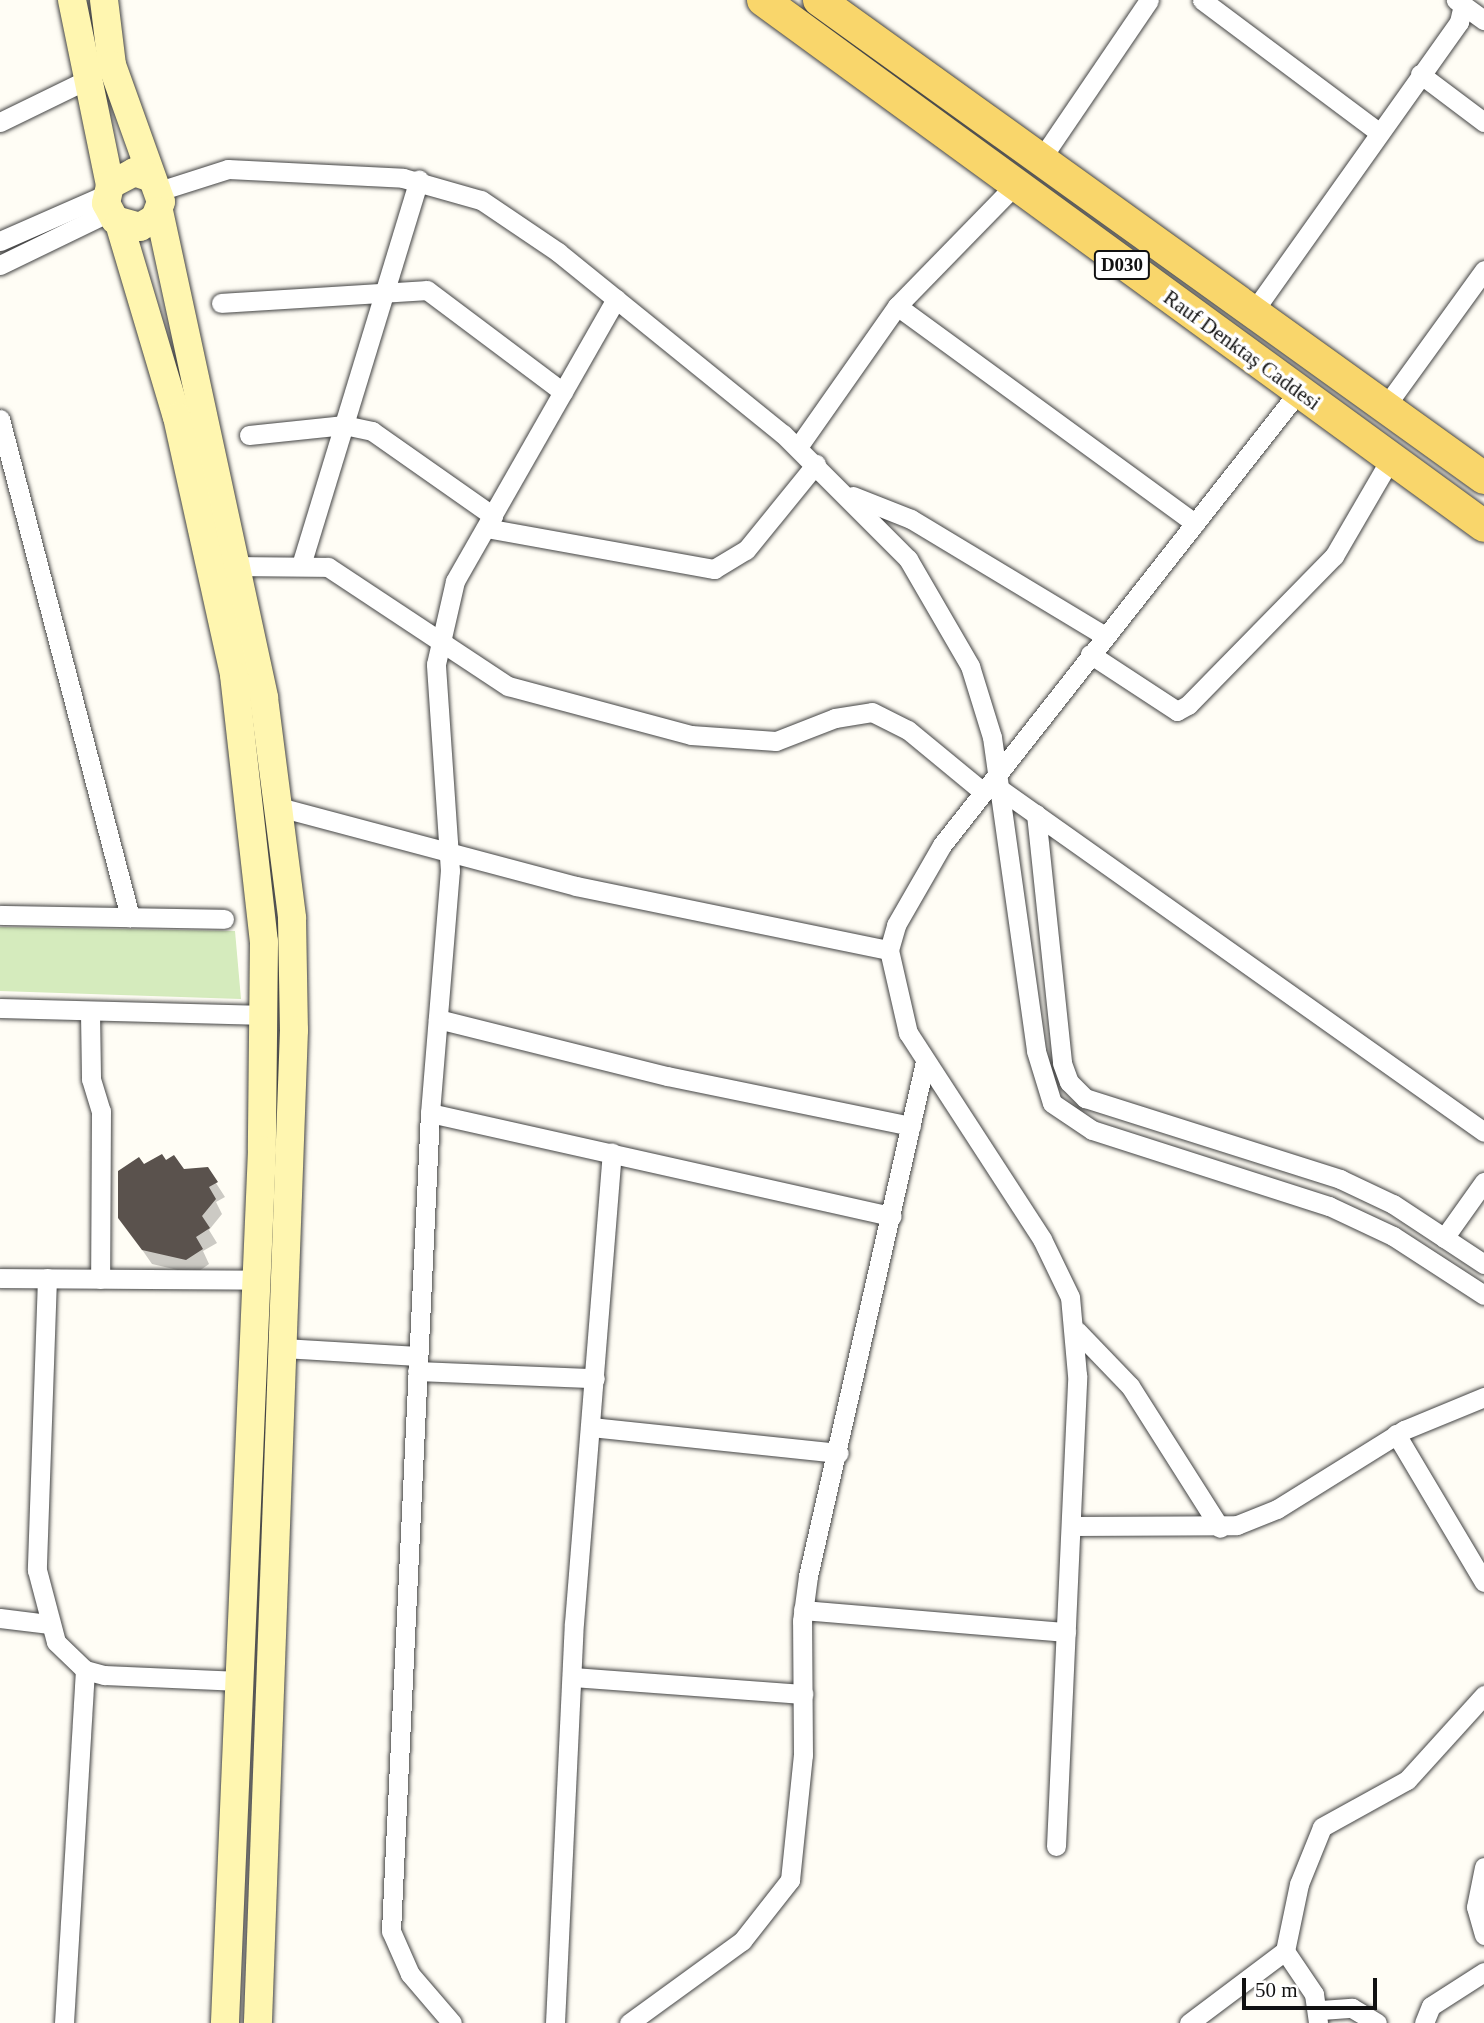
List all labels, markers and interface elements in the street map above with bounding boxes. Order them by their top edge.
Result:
road number: D030 [1092,249,1152,280]
street label: Rauf Denktaş Caddesi [1159,285,1325,415]
scale bar [1246,1964,1381,2008]
text: 50 m [1255,1978,1298,2002]

